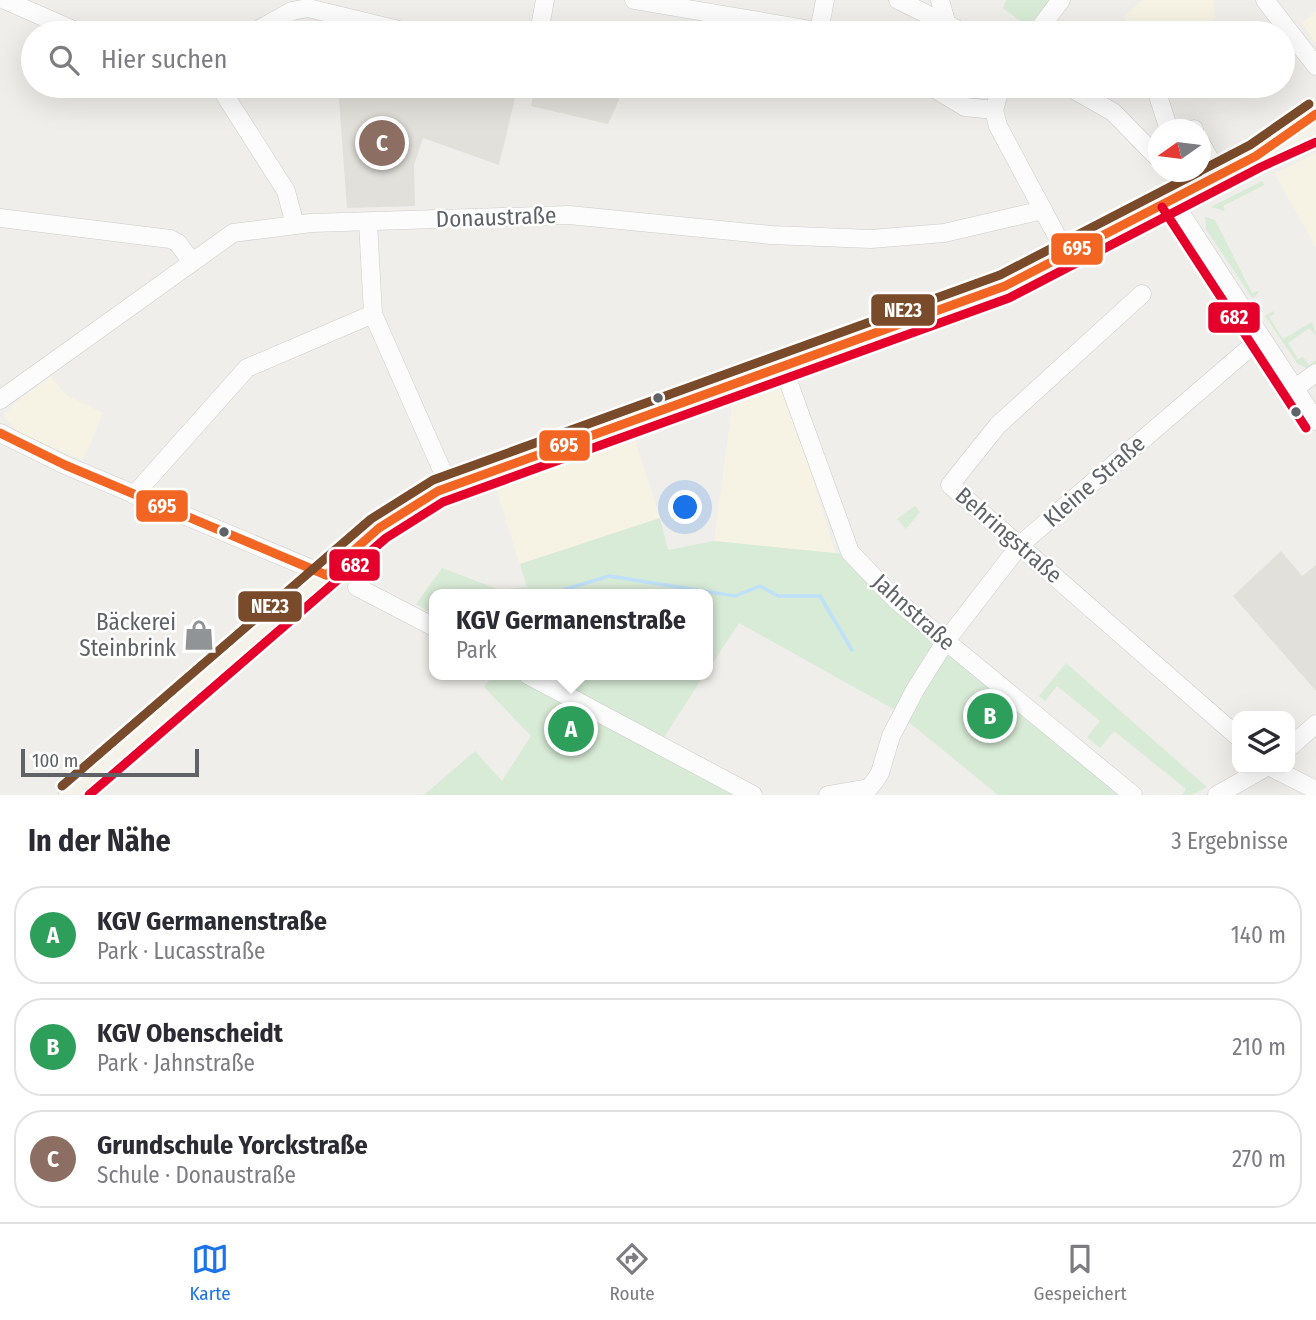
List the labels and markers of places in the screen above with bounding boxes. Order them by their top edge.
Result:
pin: C [359,117,405,169]
unlabelled marker [651,391,665,405]
unlabelled marker [1289,405,1303,419]
unlabelled marker [217,525,231,539]
place label: Bäckerei Steinbrink [79,608,176,662]
shop icon: Bäckerei Steinbrink [182,618,216,652]
pin: B [967,690,1013,742]
pin: A [548,703,594,755]

